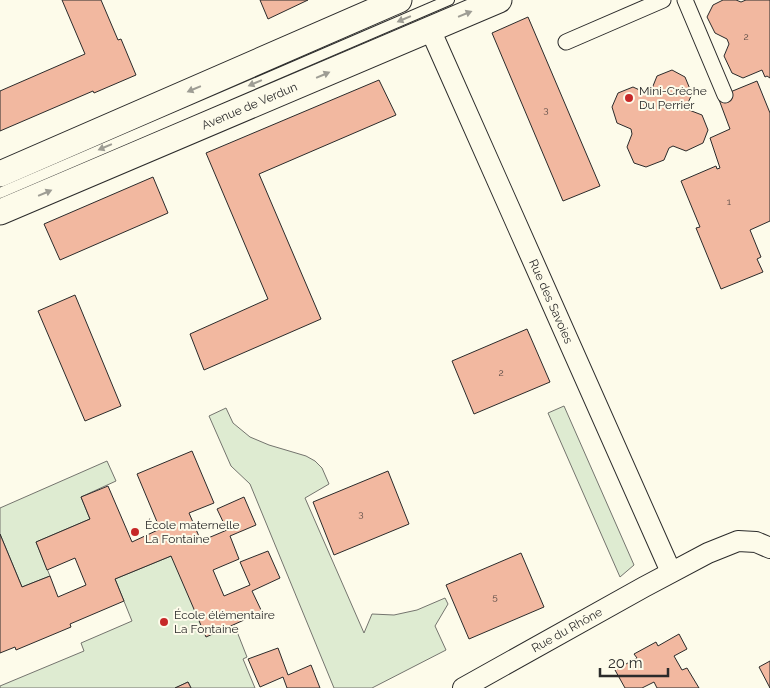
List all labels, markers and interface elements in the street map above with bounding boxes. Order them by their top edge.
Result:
one-way arrow [458,10,472,18]
one-way arrow [396,15,411,23]
house number: 2 [743,31,749,42]
one-way arrow [316,70,331,78]
one-way arrow [247,79,262,87]
street label: Avenue de Verdun [200,80,299,133]
place label: Mini-Crèche Du Perrier [639,84,707,112]
one-way arrow [187,86,201,94]
marker: Mini-Crèche Du Perrier [623,92,635,104]
house number: 3 [543,104,549,115]
one-way arrow [98,144,112,152]
one-way arrow [38,189,53,197]
house number: 1 [727,196,732,207]
street label: Rue des Savoies [526,257,576,346]
house number: 2 [498,367,504,378]
house number: 3 [358,508,364,519]
place label: École maternelle La Fontaine [145,518,239,546]
marker: École maternelle La Fontaine [129,526,141,538]
house number: 5 [492,591,498,602]
street label: Rue du Rhône [529,605,605,655]
place label: École élémentaire La Fontaine [174,608,275,636]
marker: École élémentaire La Fontaine [158,616,170,628]
scale bar [600,646,668,678]
text: 20 m [608,654,643,672]

